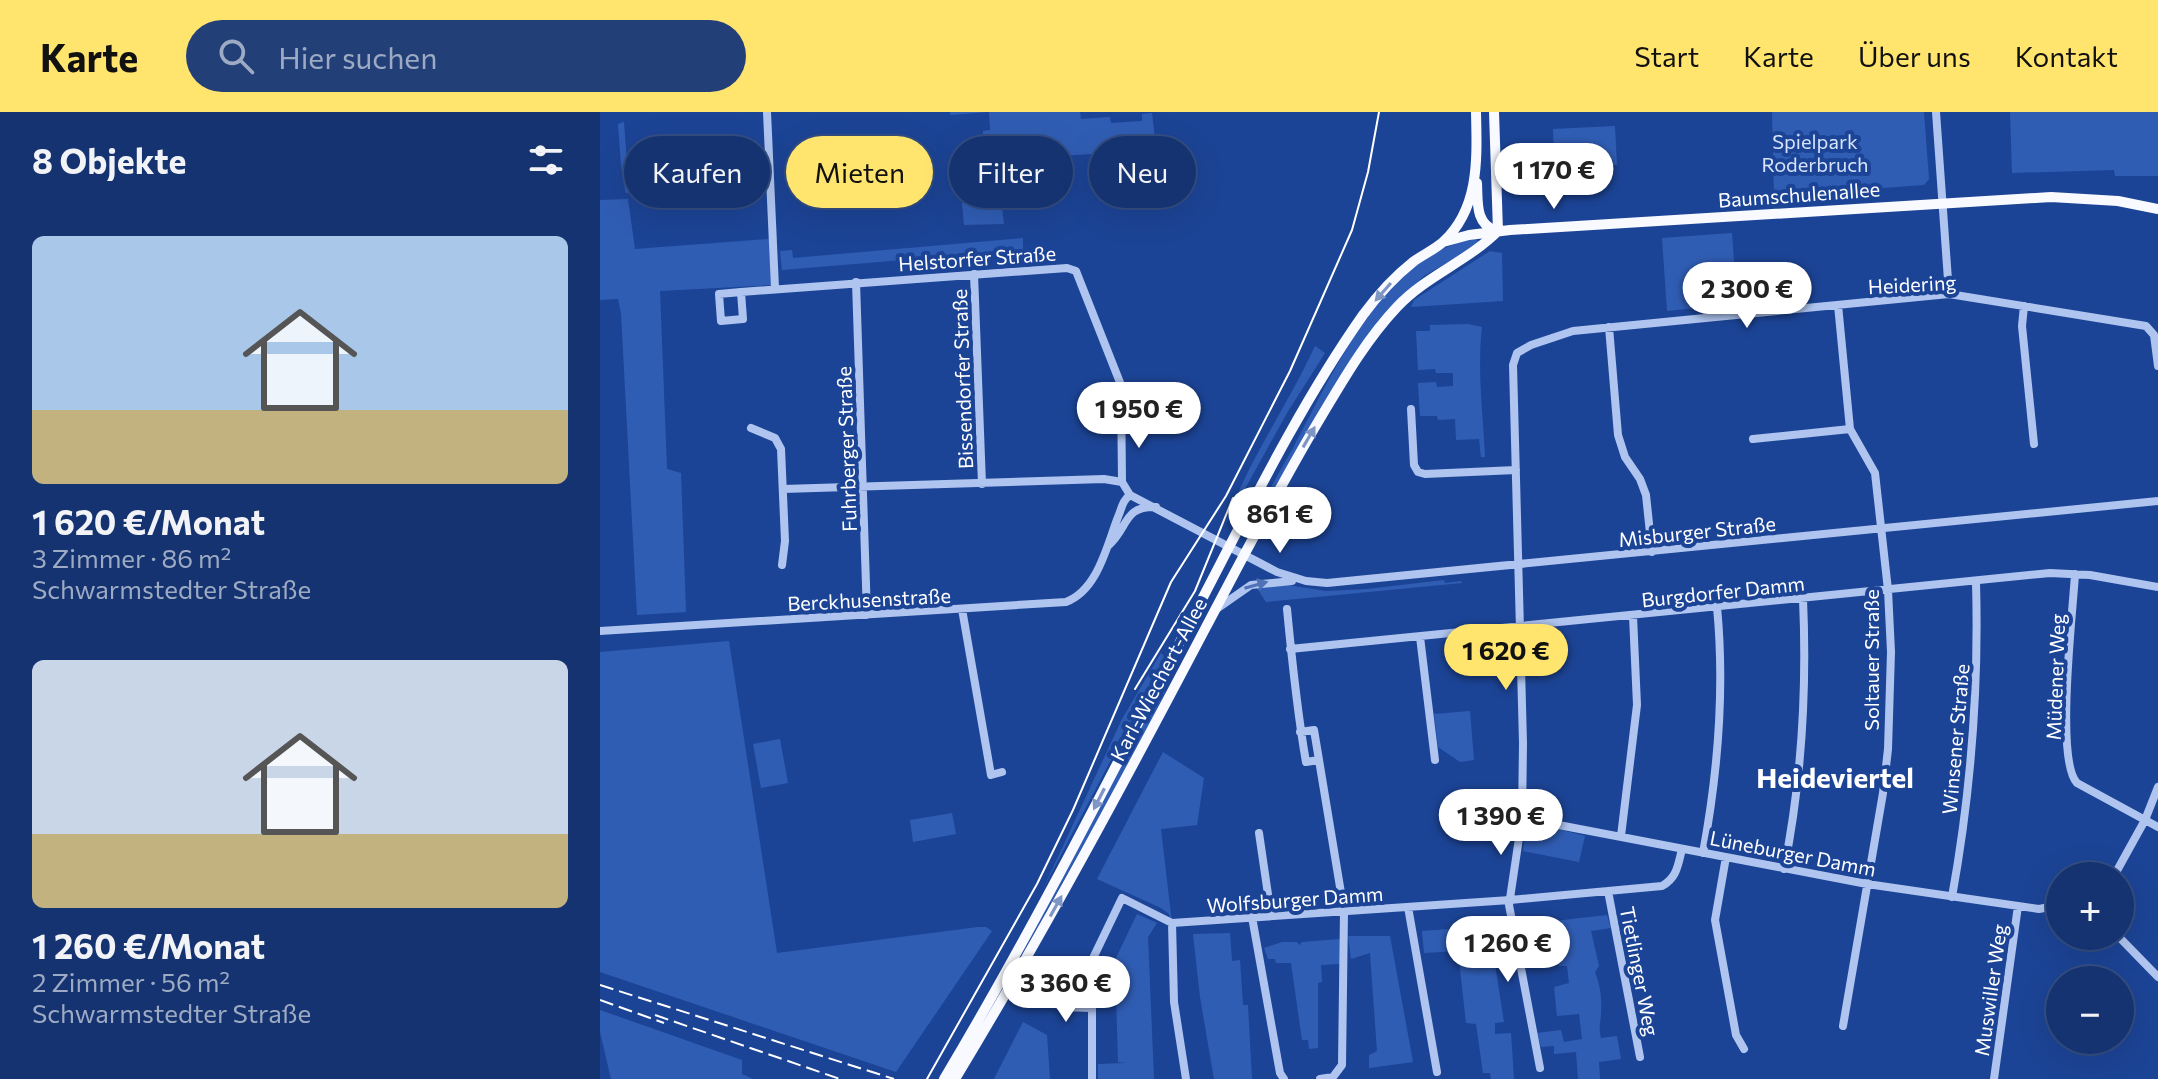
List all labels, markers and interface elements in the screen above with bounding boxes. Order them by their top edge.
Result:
search box [186,20,746,92]
text: Karte [40,33,138,80]
icon: search [214,34,258,78]
text: Hier suchen [278,38,437,75]
text: Start [1634,39,1699,73]
text: Karte [1743,39,1814,73]
text: Über uns [1858,39,1971,73]
text: Kontakt [2015,39,2118,73]
park label: Spielpark Roderbruch [1761,129,1869,176]
chip: Kaufen [624,136,770,208]
chip: Mieten [786,136,933,208]
chip: Filter [949,136,1073,208]
chip: Neu [1089,136,1196,208]
icon: filters [524,138,568,182]
text: 8 Objekte [32,139,186,181]
pin: 1 170 € [1480,143,1628,211]
text: 1 170 € [1512,153,1596,184]
street label: Baumschulenallee [1717,176,1881,212]
street label: Helstorfer Straße [897,241,1057,275]
pin: 2 300 € [1673,262,1821,330]
street label: Heidering [1867,270,1957,298]
text: 2 300 € [1701,272,1793,303]
one-way arrow [1375,281,1392,301]
icon: home [228,288,372,432]
street label: Bissendorfer Straße [947,289,977,469]
street label: Fuhrberger Straße [831,366,861,532]
pin: 1 950 € [1065,382,1213,450]
text: 1 950 € [1095,392,1183,423]
one-way arrow [1302,426,1316,448]
pin: 861 € [1224,487,1336,555]
text: 861 € [1246,497,1314,528]
text: 1 620 €/Monat [32,500,265,542]
street label: Misburger Straße [1617,511,1777,551]
text: 3 Zimmer · 86 m² [32,542,231,573]
street label: Burgdorfer Damm [1640,570,1806,612]
text: Schwarmstedter Straße [32,573,311,604]
one-way arrow [1244,579,1269,591]
street label: Berckhusenstraße [787,583,951,615]
street label: Soltauer Straße [1859,589,1883,731]
street label: Karl-Wiechert-Allee [1105,593,1211,765]
street label: Müdener Weg [2041,613,2069,741]
pin: 1 620 € [1432,624,1580,692]
text: 1 620 € [1462,634,1550,665]
street label: Winsener Straße [1936,663,1974,815]
icon: home [228,712,372,856]
district label: Heideviertel [1756,760,1914,794]
one-way arrow [1092,788,1105,811]
pin: 1 390 € [1427,789,1575,857]
text: 1 390 € [1457,799,1545,830]
street label: Lüneburger Damm [1708,825,1878,881]
map controls [2046,862,2134,1054]
button: + [2046,862,2134,950]
street label: Wolfsburger Damm [1206,881,1384,917]
one-way arrow [1049,895,1063,918]
street label: Tietlinger Weg [1616,904,1664,1038]
pin: 1 260 € [1434,916,1582,984]
street label: Muswiller Weg [1969,922,2011,1058]
text: 1 260 €/Monat [32,924,265,966]
text: 1 260 € [1464,926,1552,957]
pin: 3 360 € [992,956,1140,1024]
text: 2 Zimmer · 56 m² [32,966,230,997]
text: 3 360 € [1020,966,1112,997]
button: − [2046,966,2134,1054]
text: Schwarmstedter Straße [32,997,311,1028]

